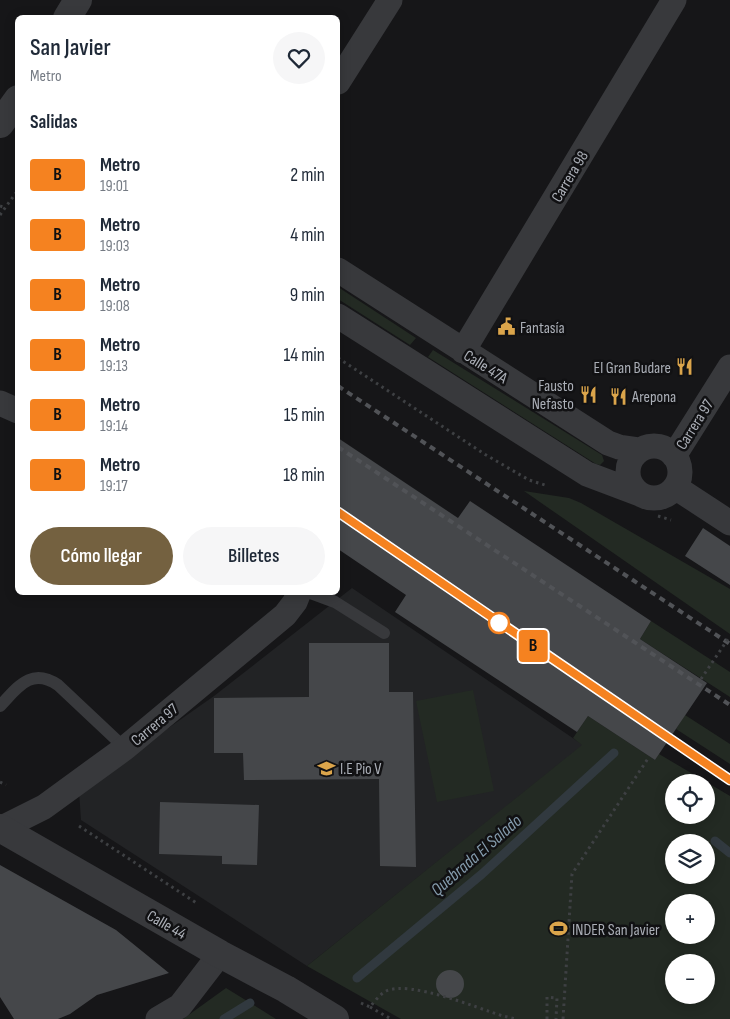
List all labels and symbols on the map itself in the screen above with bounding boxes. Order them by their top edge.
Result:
street label: Carrera 98 [548,148,593,206]
public building icon: Fantasía [496,317,516,337]
place label: Fantasía [520,319,565,338]
street label: Calle 47A [460,346,511,388]
restaurant icon: El Gran Budare [675,357,695,377]
place label: El Gran Budare [594,359,671,378]
place label: Fausto Nefasto [532,377,574,414]
restaurant icon: Fausto Nefasto [578,384,598,404]
restaurant icon: Arepona [608,386,628,406]
place label: Arepona [631,388,676,407]
street label: Carrera 97 [672,396,718,453]
unlabelled marker [488,612,510,634]
line badge: B [517,630,549,662]
street label: Carrera 97 [128,700,183,750]
school or university icon: I.E Pio V [316,758,336,778]
place label: I.E Pio V [340,760,382,779]
water label: Quebrada El Salado [427,810,527,900]
street label: Calle 44 [143,907,189,944]
sports icon: INDER San Javier [548,919,568,939]
place label: INDER San Javier [572,921,660,940]

